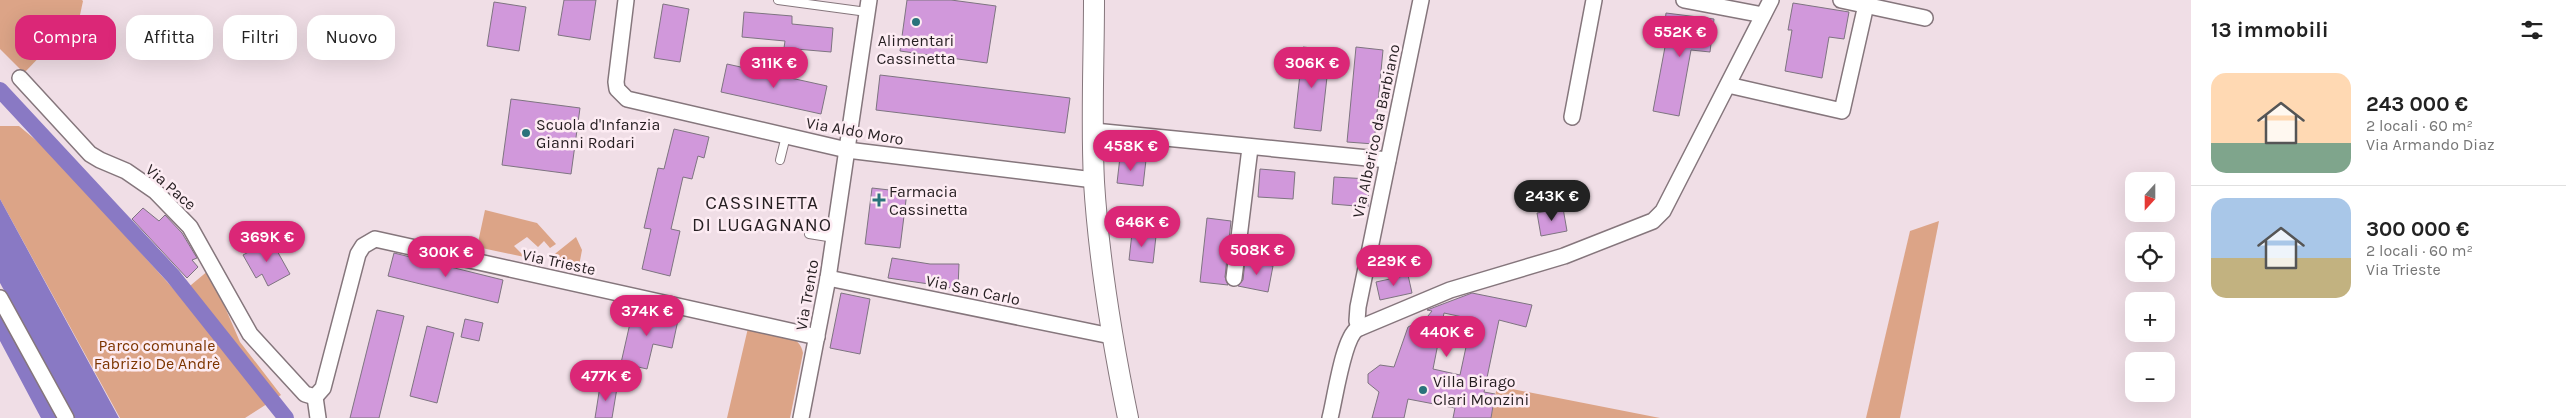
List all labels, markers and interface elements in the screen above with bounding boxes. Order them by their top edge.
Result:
chip: Compra [15,15,116,60]
chip: Affitta [126,15,213,60]
chip: Filtri [223,15,297,60]
chip: Nuovo [307,15,395,60]
pin: 552K € [1639,15,1721,58]
marker: Alimentari Cassinetta [910,16,922,28]
icon: filters [2518,16,2546,44]
text: 13 immobili [2211,18,2329,42]
text: 552K € [1654,22,1706,41]
place label: Alimentari Cassinetta [877,31,955,68]
street label: Via Alberico da Barbiano [1348,42,1404,220]
pin: 311K € [733,46,815,89]
pin: 306K € [1271,46,1353,89]
text: 311K € [751,53,797,72]
text: 306K € [1285,53,1339,72]
text: 243 000 € [2366,92,2468,116]
icon: home [2251,93,2311,153]
street label: Via Aldo Moro [805,113,905,149]
place label: Scuola d'Infanzia Gianni Rodari [536,115,660,152]
text: 2 locali · 60 m² [2366,116,2473,135]
marker: Scuola d'Infanzia Gianni Rodari [520,127,532,139]
pin: 458K € [1090,130,1172,172]
text: Via Armando Diaz [2366,135,2495,154]
text: 458K € [1104,136,1158,155]
street label: Via Pace [142,160,200,214]
north arrow [2125,172,2175,222]
map controls [2125,172,2175,402]
pin: 243K € [1511,180,1593,222]
place label: Farmacia Cassinetta [889,182,968,219]
text: 243K € [1525,186,1579,205]
district label: CASSINETTA DI LUGAGNANO [692,192,832,236]
marker: Farmacia Cassinetta [873,194,885,206]
pin: 646K € [1101,206,1183,248]
text: 646K € [1115,212,1169,231]
text: 300 000 € [2366,217,2469,241]
icon: home [2251,218,2311,278]
pin: 369K € [226,220,308,263]
text: 369K € [240,227,294,246]
button: locate [2125,232,2175,282]
pin: 508K € [1216,234,1298,276]
pin: 300K € [405,236,487,278]
text: 508K € [1230,240,1284,259]
text: 2 locali · 60 m² [2366,241,2473,260]
text: 300K € [419,242,473,261]
pin: 229K € [1353,244,1435,287]
street label: Via Trieste [521,245,597,279]
text: 229K € [1367,251,1421,270]
street label: Via Trento [791,258,823,332]
text: Via Trieste [2366,260,2441,279]
street label: Via San Carlo [924,271,1022,309]
button: + [2125,292,2175,342]
pin: 374K € [606,294,688,337]
text: 374K € [621,301,673,320]
pin: 440K € [1406,316,1488,358]
text: 440K € [1420,322,1474,341]
park label: Parco comunale Fabrizio De Andrè [94,336,220,373]
button: − [2125,352,2175,402]
pin: 477K € [565,360,647,402]
text: 477K € [581,366,631,385]
place label: Villa Birago Clari Monzini [1433,372,1529,409]
marker: Villa Birago Clari Monzini [1417,384,1429,396]

